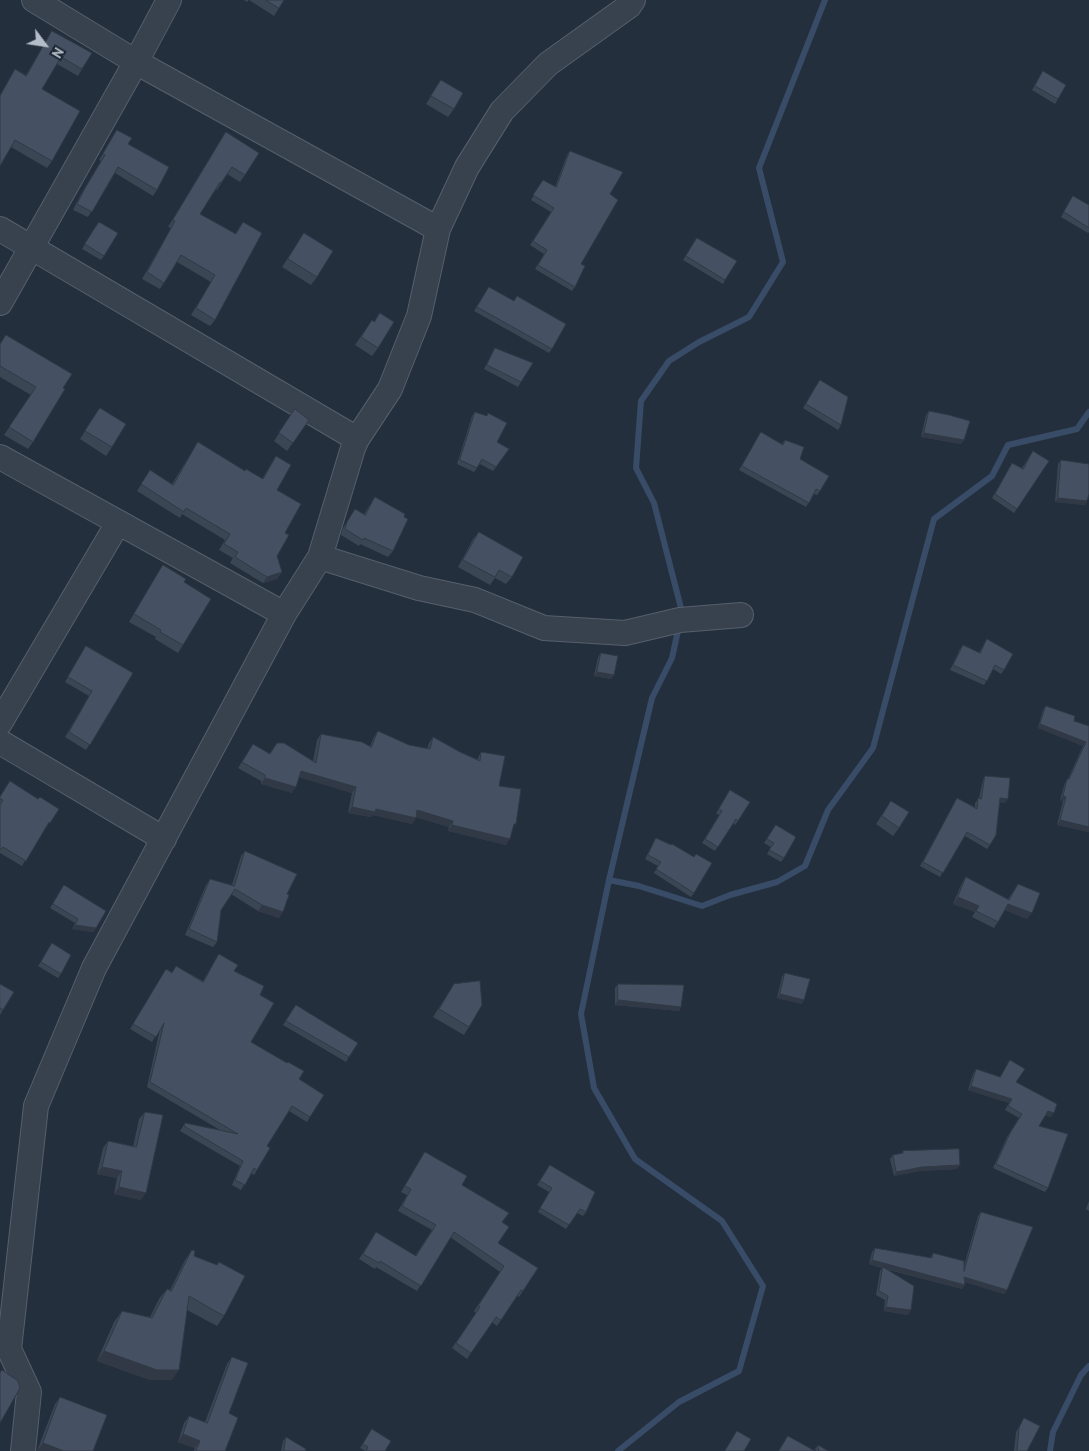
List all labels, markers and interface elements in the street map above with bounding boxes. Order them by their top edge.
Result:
north arrow [20,20,70,70]
text: N [48,44,68,61]

